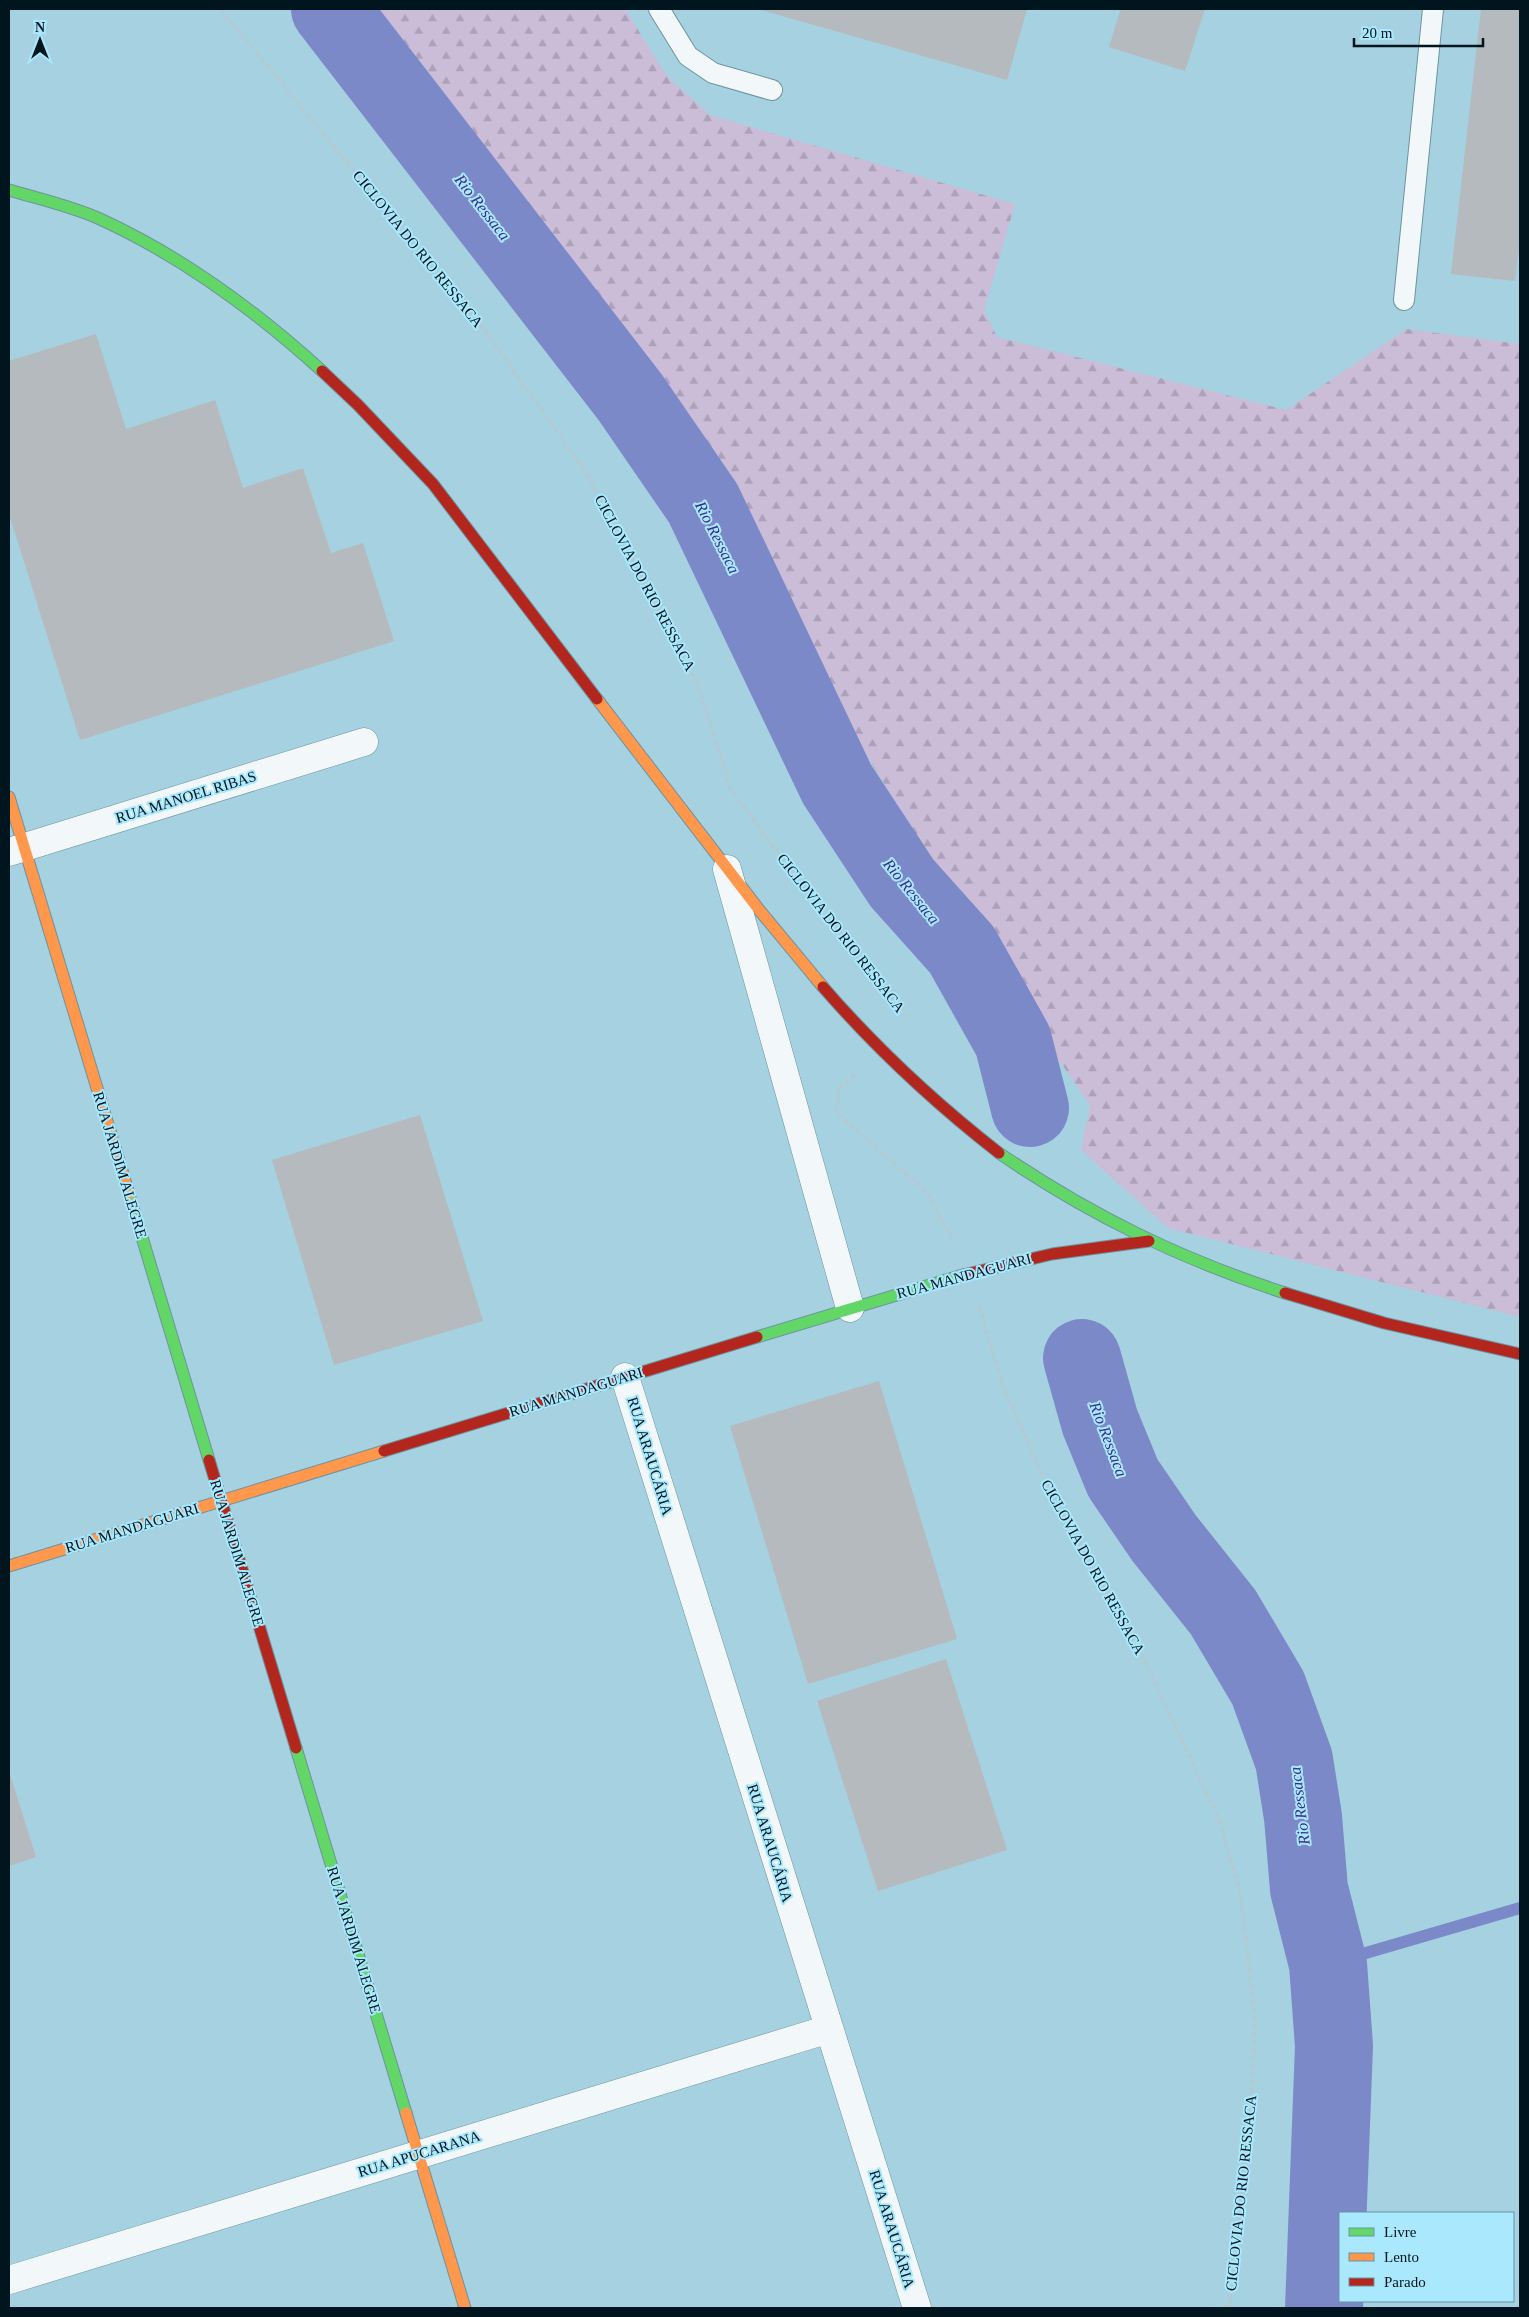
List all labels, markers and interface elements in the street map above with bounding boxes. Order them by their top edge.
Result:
north arrow [15,15,65,65]
scale bar [1354,15,1483,47]
text: N [35,20,45,35]
text: 20 m [1362,25,1393,41]
street label: CICLOVIA DO RIO RESSACA [350,167,486,331]
water label: Rio Ressaca [451,170,514,244]
street label: CICLOVIA DO RIO RESSACA [592,492,698,674]
water label: Rio Ressaca [692,497,743,576]
street label: RUA MANOEL RIBAS [114,768,258,826]
street label: CICLOVIA DO RIO RESSACA [774,850,908,1016]
water label: Rio Ressaca [880,855,943,927]
street label: RUA JARDIM ALEGRE [90,1090,150,1240]
street label: RUA MANDAGUARI [895,1250,1033,1302]
street label: RUA MANDAGUARI [507,1364,645,1420]
street label: RUA ARAUCÁRIA [624,1395,676,1517]
water label: Rio Ressaca [1086,1398,1131,1479]
street label: CICLOVIA DO RIO RESSACA [1038,1477,1148,1657]
street label: RUA JARDIM ALEGRE [207,1478,267,1628]
street label: RUA MANDAGUARI [63,1500,201,1556]
water label: Rio Ressaca [1286,1766,1313,1847]
street label: RUA ARAUCÁRIA [744,1782,796,1904]
street label: RUA JARDIM ALEGRE [324,1865,384,2015]
street label: CICLOVIA DO RIO RESSACA [1223,2094,1259,2292]
street label: RUA APUCARANA [356,2128,482,2180]
street label: RUA ARAUCÁRIA [866,2168,918,2290]
legend [1339,2212,1514,2302]
text: Livre [1384,2224,1417,2240]
text: Lento [1384,2249,1419,2265]
text: Parado [1384,2274,1426,2290]

